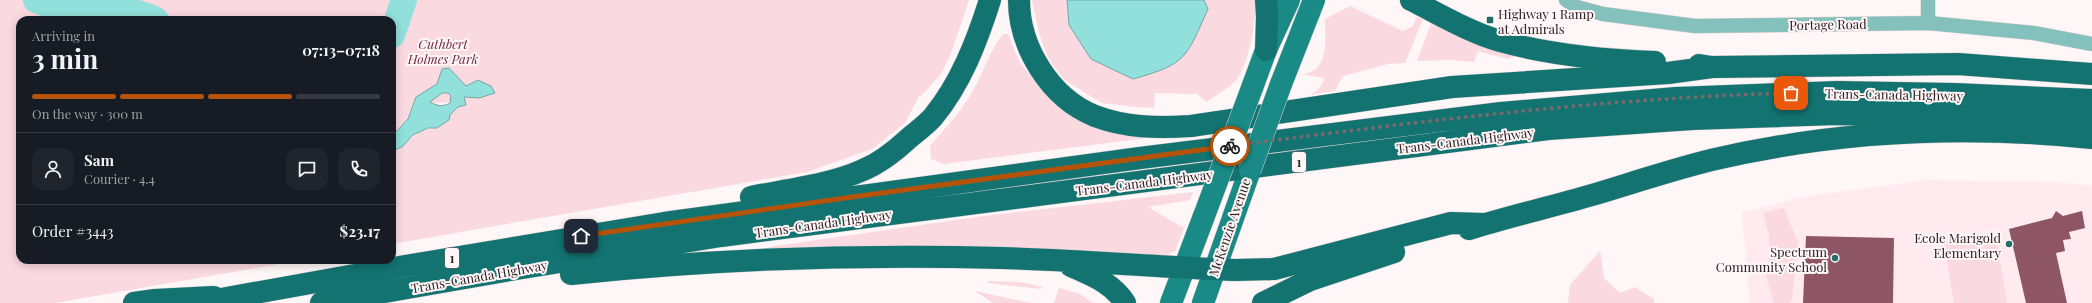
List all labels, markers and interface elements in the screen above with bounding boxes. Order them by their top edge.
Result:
place label: Highway 1 Ramp at Admirals [1498,5,1594,37]
marker: Highway 1 Ramp at Admirals [1485,15,1495,25]
street label: Portage Road [1789,15,1867,33]
text: Arriving in [32,27,95,44]
park label: Cuthbert Holmes Park [407,35,478,67]
text: 07:13–07:18 [302,40,380,60]
text: 3 min [32,41,98,76]
pin [1774,76,1808,110]
icon: bag [1780,82,1802,104]
street label: Trans-Canada Highway [1825,84,1964,104]
text: On the way · 300 m [32,105,143,122]
street label: Trans-Canada Highway [1395,123,1535,157]
courier [1210,126,1250,166]
icon: bike [1219,135,1241,157]
button: person [32,148,74,190]
button: chat [286,148,328,190]
button: phone [338,148,380,190]
text: Sam [84,150,114,170]
road number: 1 [1292,152,1306,172]
street label: Trans-Canada Highway [1074,165,1214,199]
text: Courier · 4.4 [84,170,155,187]
street label: McKenzie Avenue [1204,175,1254,278]
street label: Trans-Canada Highway [753,205,893,241]
pin [564,219,598,253]
text: Order #3443 [32,221,114,241]
text: $23.17 [340,221,380,241]
icon: home [570,225,592,247]
place label: Ecole Marigold Elementary [1914,229,2001,261]
marker: Ecole Marigold Elementary [2004,239,2014,249]
place label: Spectrum Community School [1716,243,1827,275]
road number: 1 [445,248,459,268]
marker: Spectrum Community School [1830,253,1840,263]
street label: Trans-Canada Highway [410,256,549,296]

